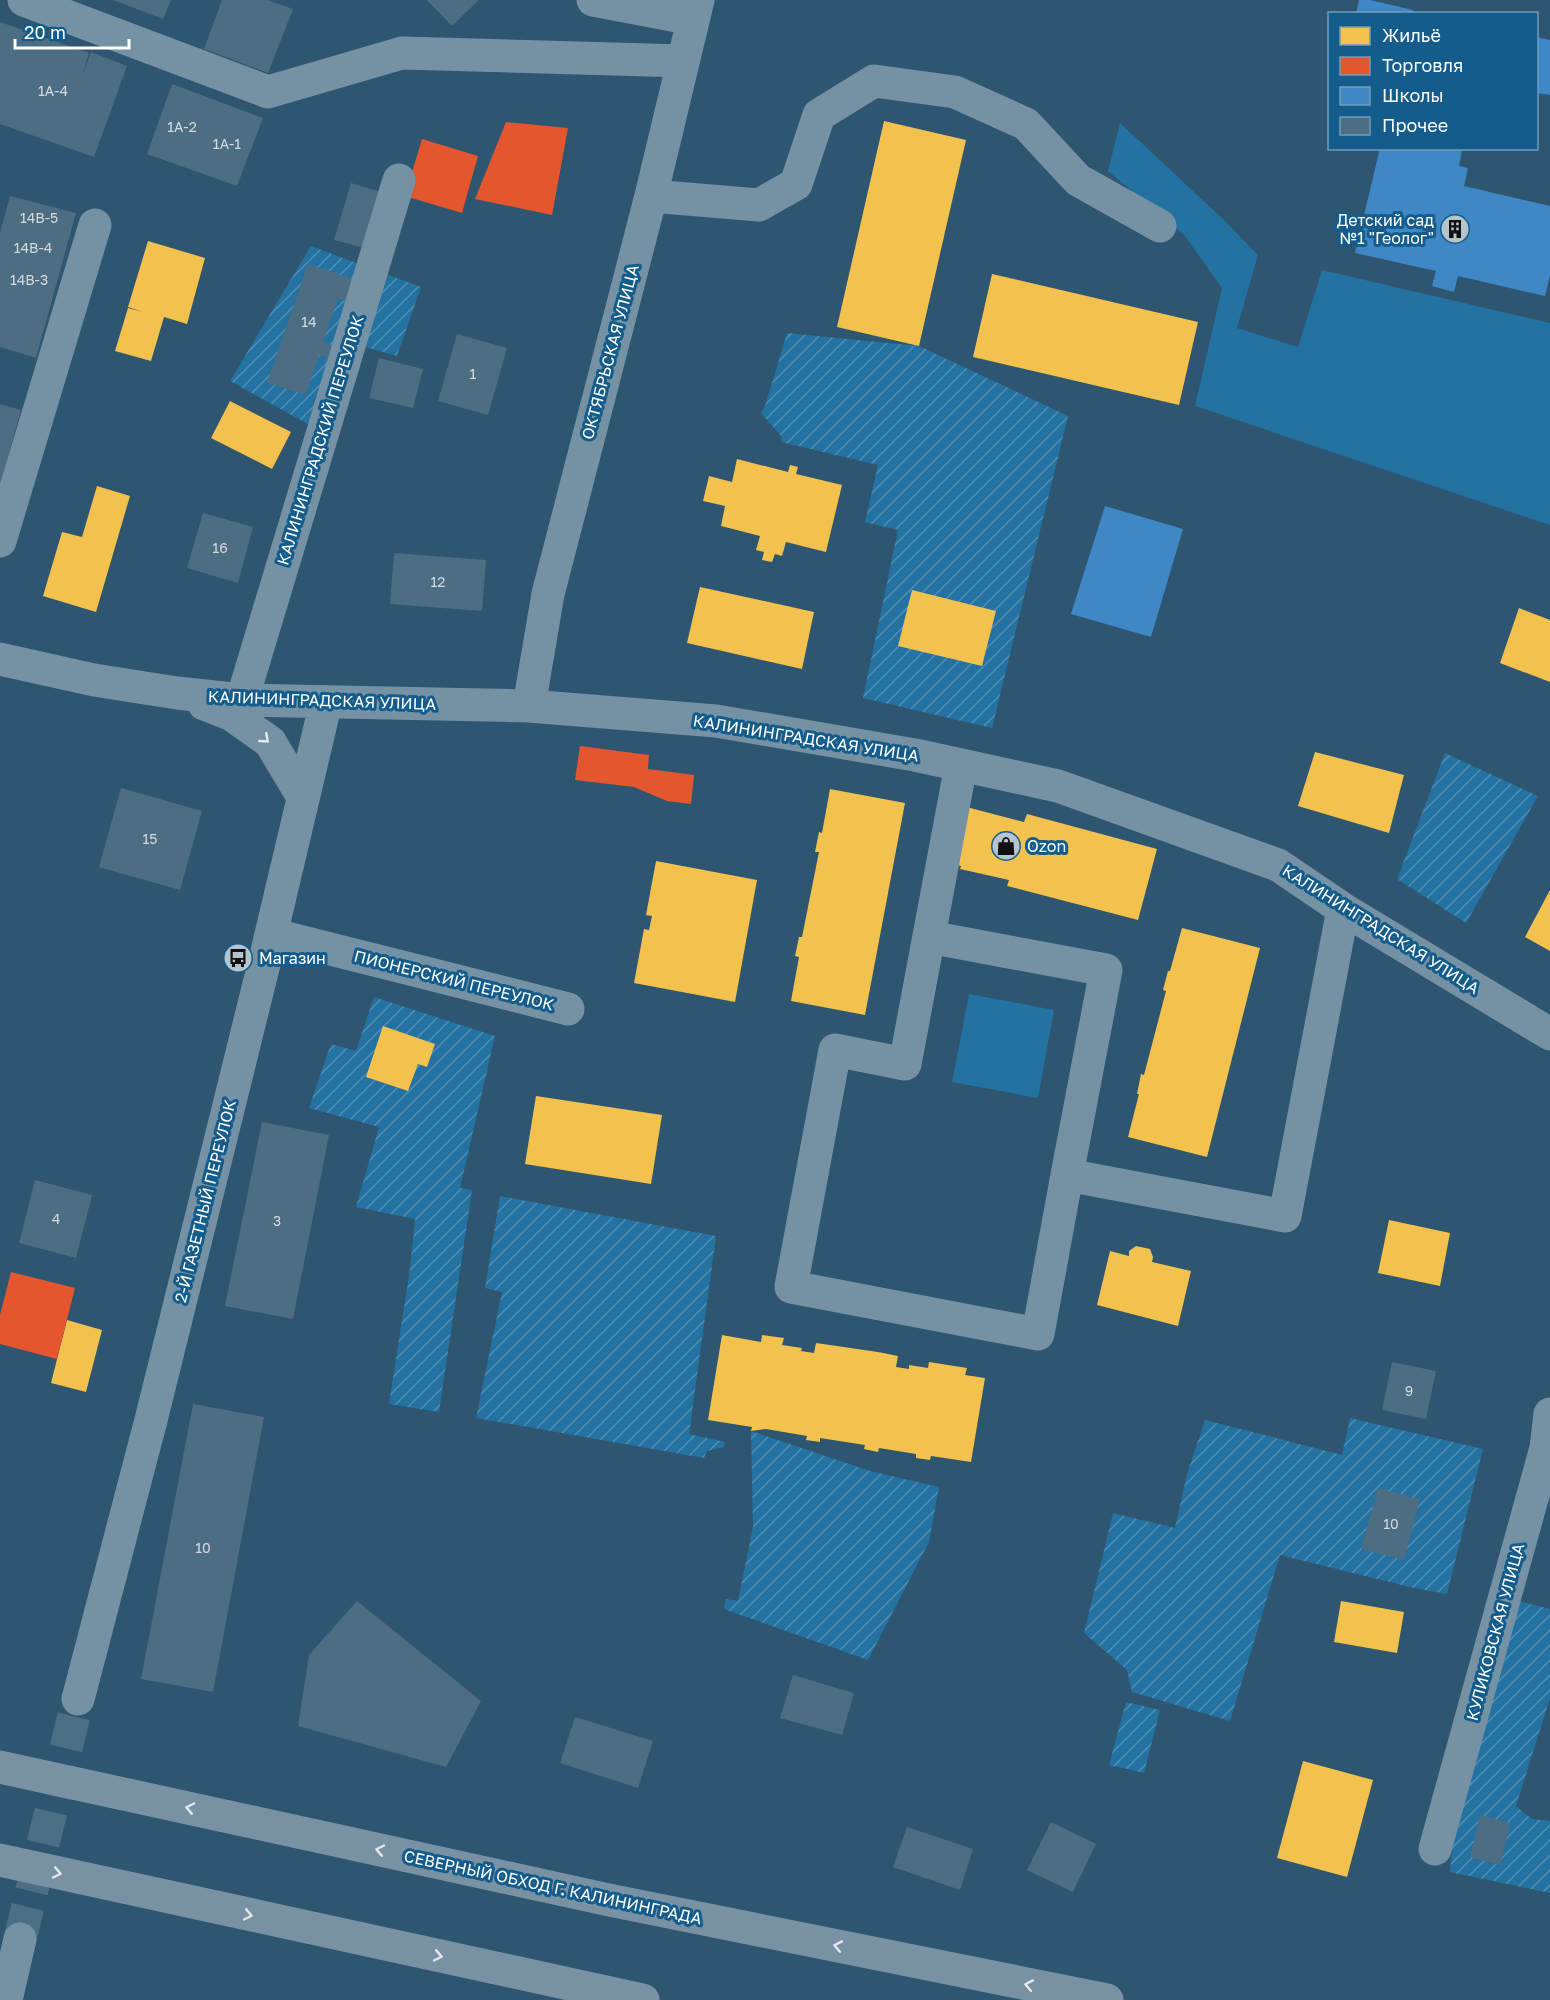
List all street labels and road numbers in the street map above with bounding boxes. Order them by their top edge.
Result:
street label: ОКТЯБРЬСКАЯ УЛИЦА [577,262,643,442]
street label: КАЛИНИНГРАДСКИЙ ПЕРЕУЛОК [272,313,368,567]
street label: КАЛИНИНГРАДСКАЯ УЛИЦА [208,686,437,714]
street label: КАЛИНИНГРАДСКАЯ УЛИЦА [692,710,921,766]
street label: КАЛИНИНГРАДСКАЯ УЛИЦА [1279,860,1483,998]
street label: ПИОНЕРСКИЙ ПЕРЕУЛОК [352,945,556,1015]
street label: 2-Й ГАЗЕТНЫЙ ПЕРЕУЛОК [170,1098,240,1304]
street label: КУЛИКОВСКАЯ УЛИЦА [1462,1541,1528,1723]
street label: СЕВЕРНЫЙ ОБХОД Г. КАЛИНИНГРАДА [402,1846,704,1928]

